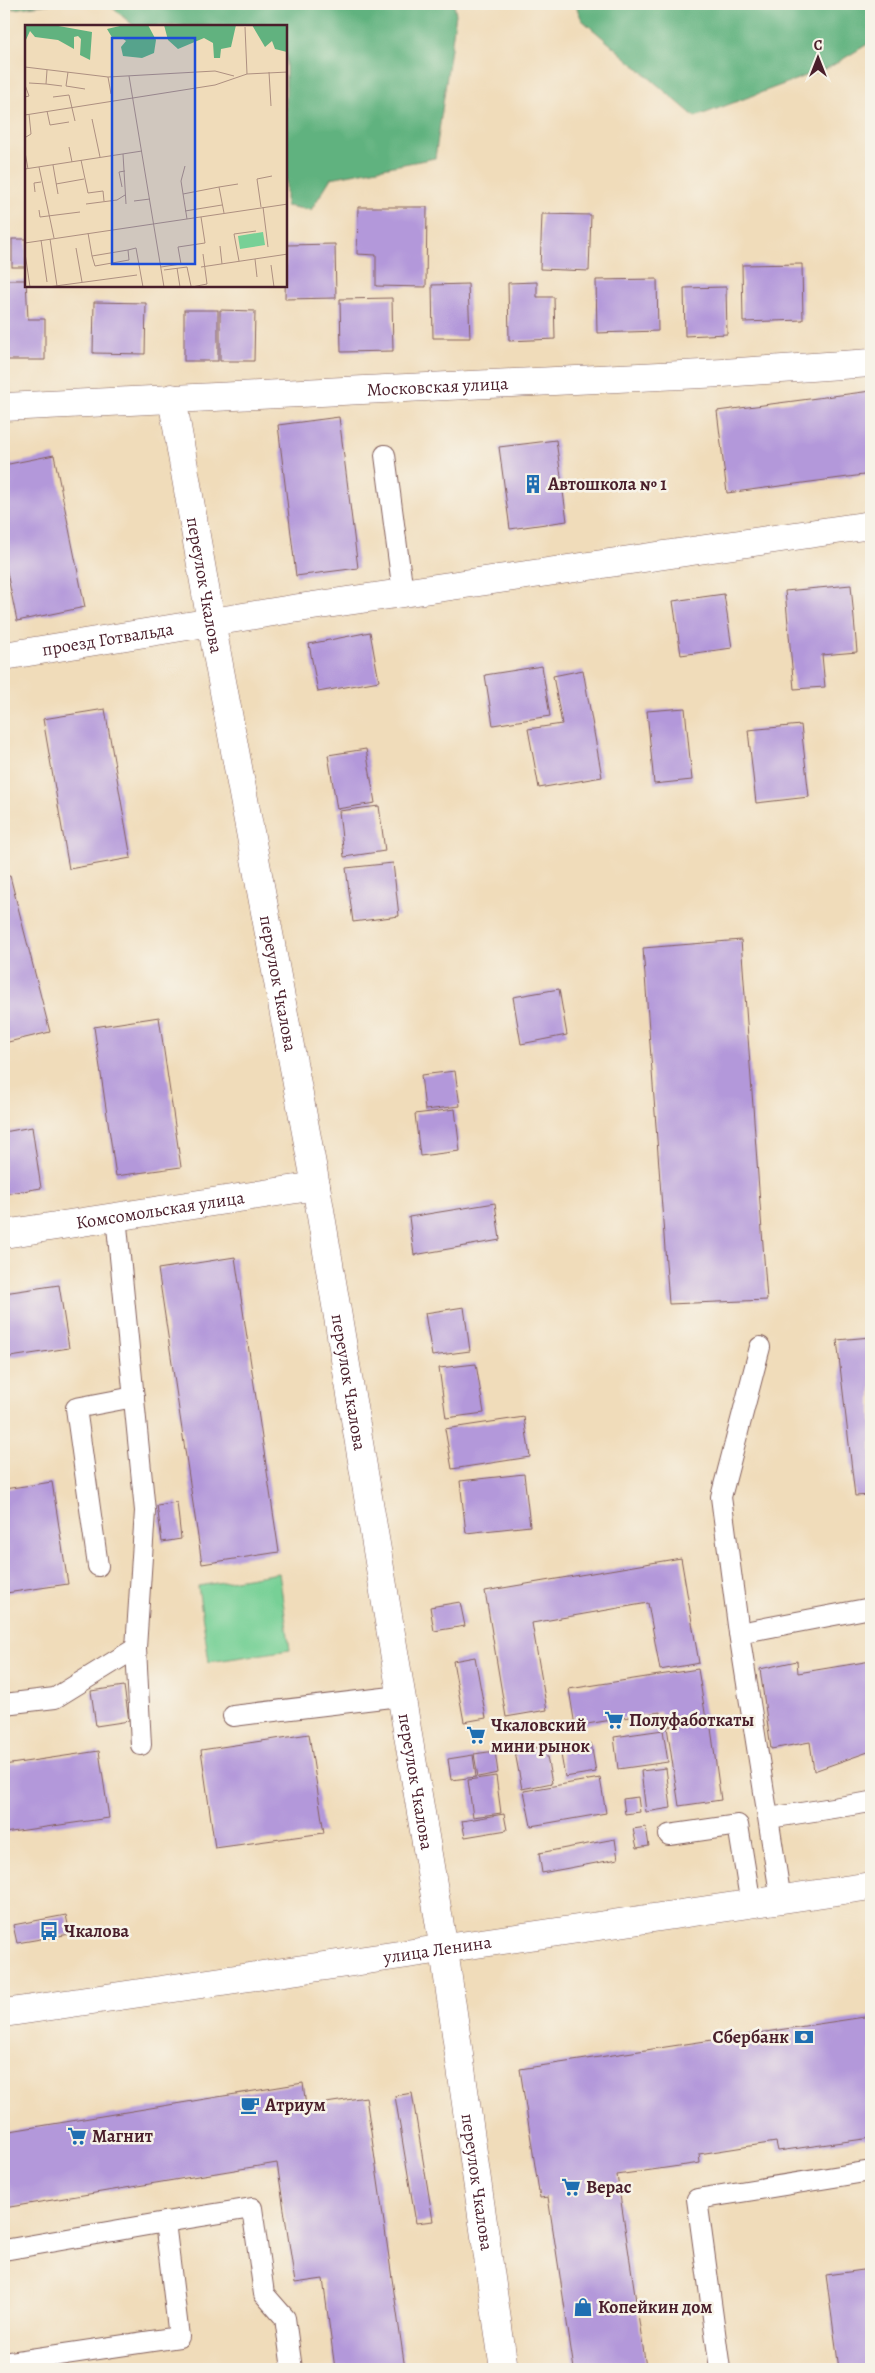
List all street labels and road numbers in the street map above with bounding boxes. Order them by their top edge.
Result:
street label: Московская улица [366,371,510,402]
street label: переулок Чкалова [181,515,229,656]
street label: проезд Готвальда [40,616,176,662]
street label: переулок Чкалова [254,913,303,1054]
street label: Комсомольская улица [74,1185,247,1235]
street label: переулок Чкалова [326,1312,372,1453]
street label: переулок Чкалова [393,1712,439,1852]
street label: улица Ленина [381,1930,494,1969]
street label: переулок Чкалова [456,2112,499,2253]

